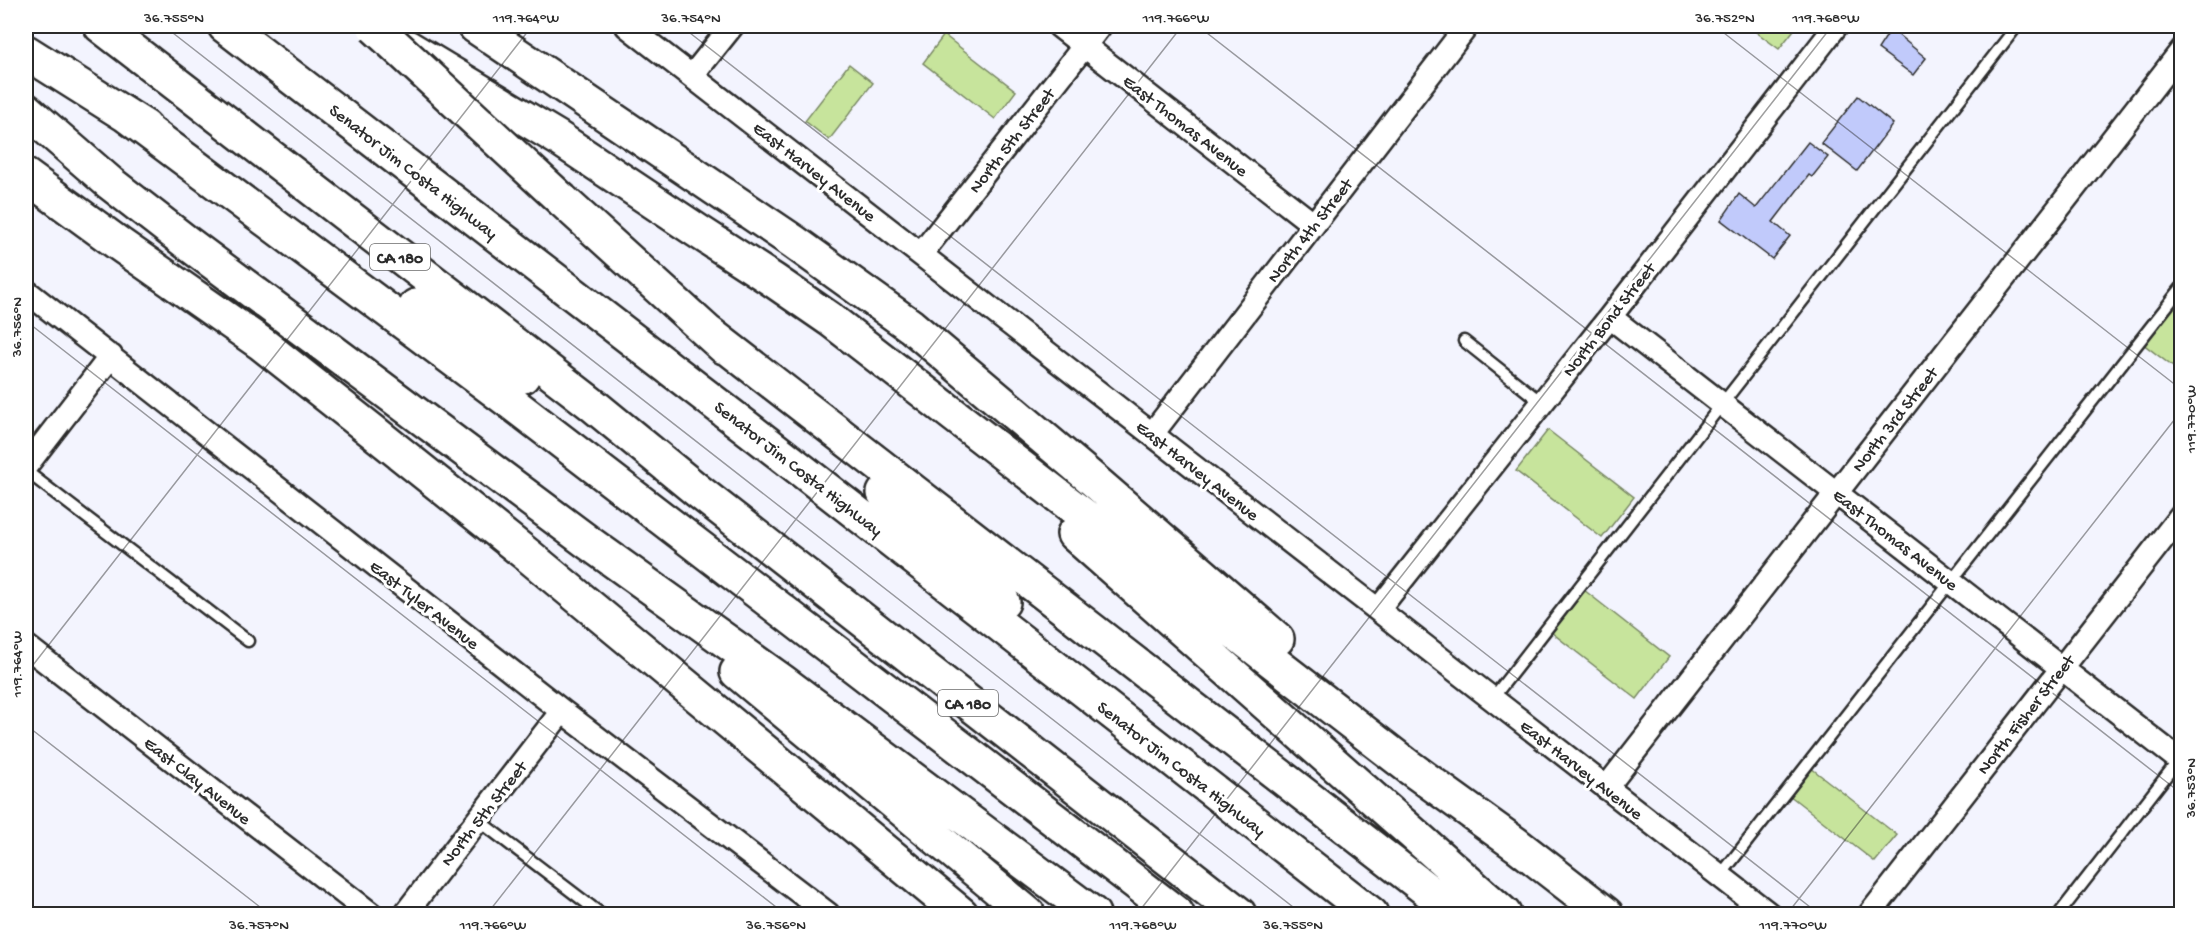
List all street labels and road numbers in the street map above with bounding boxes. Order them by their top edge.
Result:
street label: East Thomas Avenue [1118,72,1252,183]
street label: North 5th Street [965,84,1062,198]
street label: Senator Jim Costa Highway [324,101,501,245]
street label: East Harvey Avenue [748,118,880,228]
street label: North 4th Street [1264,174,1359,288]
road number: CA 180 [370,244,430,270]
street label: North Bond Street [1559,258,1662,382]
street label: North 3rd Street [1849,363,1944,477]
street label: Senator Jim Costa Highway [709,398,886,542]
street label: East Harvey Avenue [1131,417,1263,527]
street label: East Thomas Avenue [1828,486,1962,597]
street label: East Tyler Avenue [364,557,483,656]
street label: North Fisher Street [1974,650,2081,780]
road number: CA 180 [938,690,998,716]
street label: Senator Jim Costa Highway [1092,698,1269,842]
street label: East Harvey Avenue [1515,716,1647,826]
street label: East Clay Avenue [139,734,255,831]
street label: North 5th Street [437,757,534,871]

